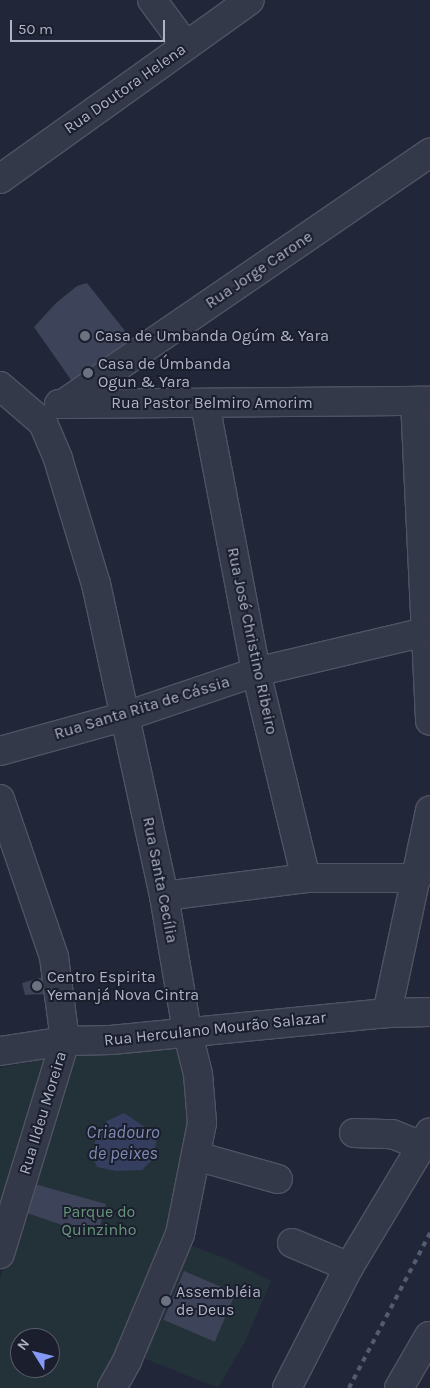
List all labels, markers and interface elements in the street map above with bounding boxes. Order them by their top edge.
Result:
scale bar [12,10,168,42]
text: 50 m [18,20,53,38]
street label: Rua Doutora Helena [60,40,190,138]
street label: Rua Jorge Carone [202,227,316,313]
place label: Casa de Umbanda Ogúm & Yara [95,326,329,346]
marker: Casa de Umbanda Ogúm & Yara [79,330,91,342]
place label: Casa de Úmbanda Ogun & Yara [98,354,231,392]
marker: Casa de Úmbanda Ogun & Yara [82,367,94,379]
street label: Rua Pastor Belmiro Amorim [111,393,313,413]
street label: Rua José Christino Ribeiro [223,546,281,736]
street label: Rua Santa Rita de Cássia [52,672,232,744]
street label: Rua Santa Cecília [138,815,182,945]
place label: Centro Espirita Yemanjá Nova Cintra [47,967,199,1005]
marker: Centro Espirita Yemanjá Nova Cintra [31,980,43,992]
street label: Rua Herculano Mourão Salazar [103,1008,327,1050]
street label: Rua Ildeu Moreira [15,1049,71,1177]
water label: Criadouro de peixes [86,1122,160,1164]
park label: Parque do Quinzinho [62,1202,136,1240]
place label: Assembléia de Deus [176,1282,261,1320]
marker: Assembléia de Deus [160,1295,172,1307]
north arrow [10,1328,60,1378]
text: N [13,1335,33,1354]

